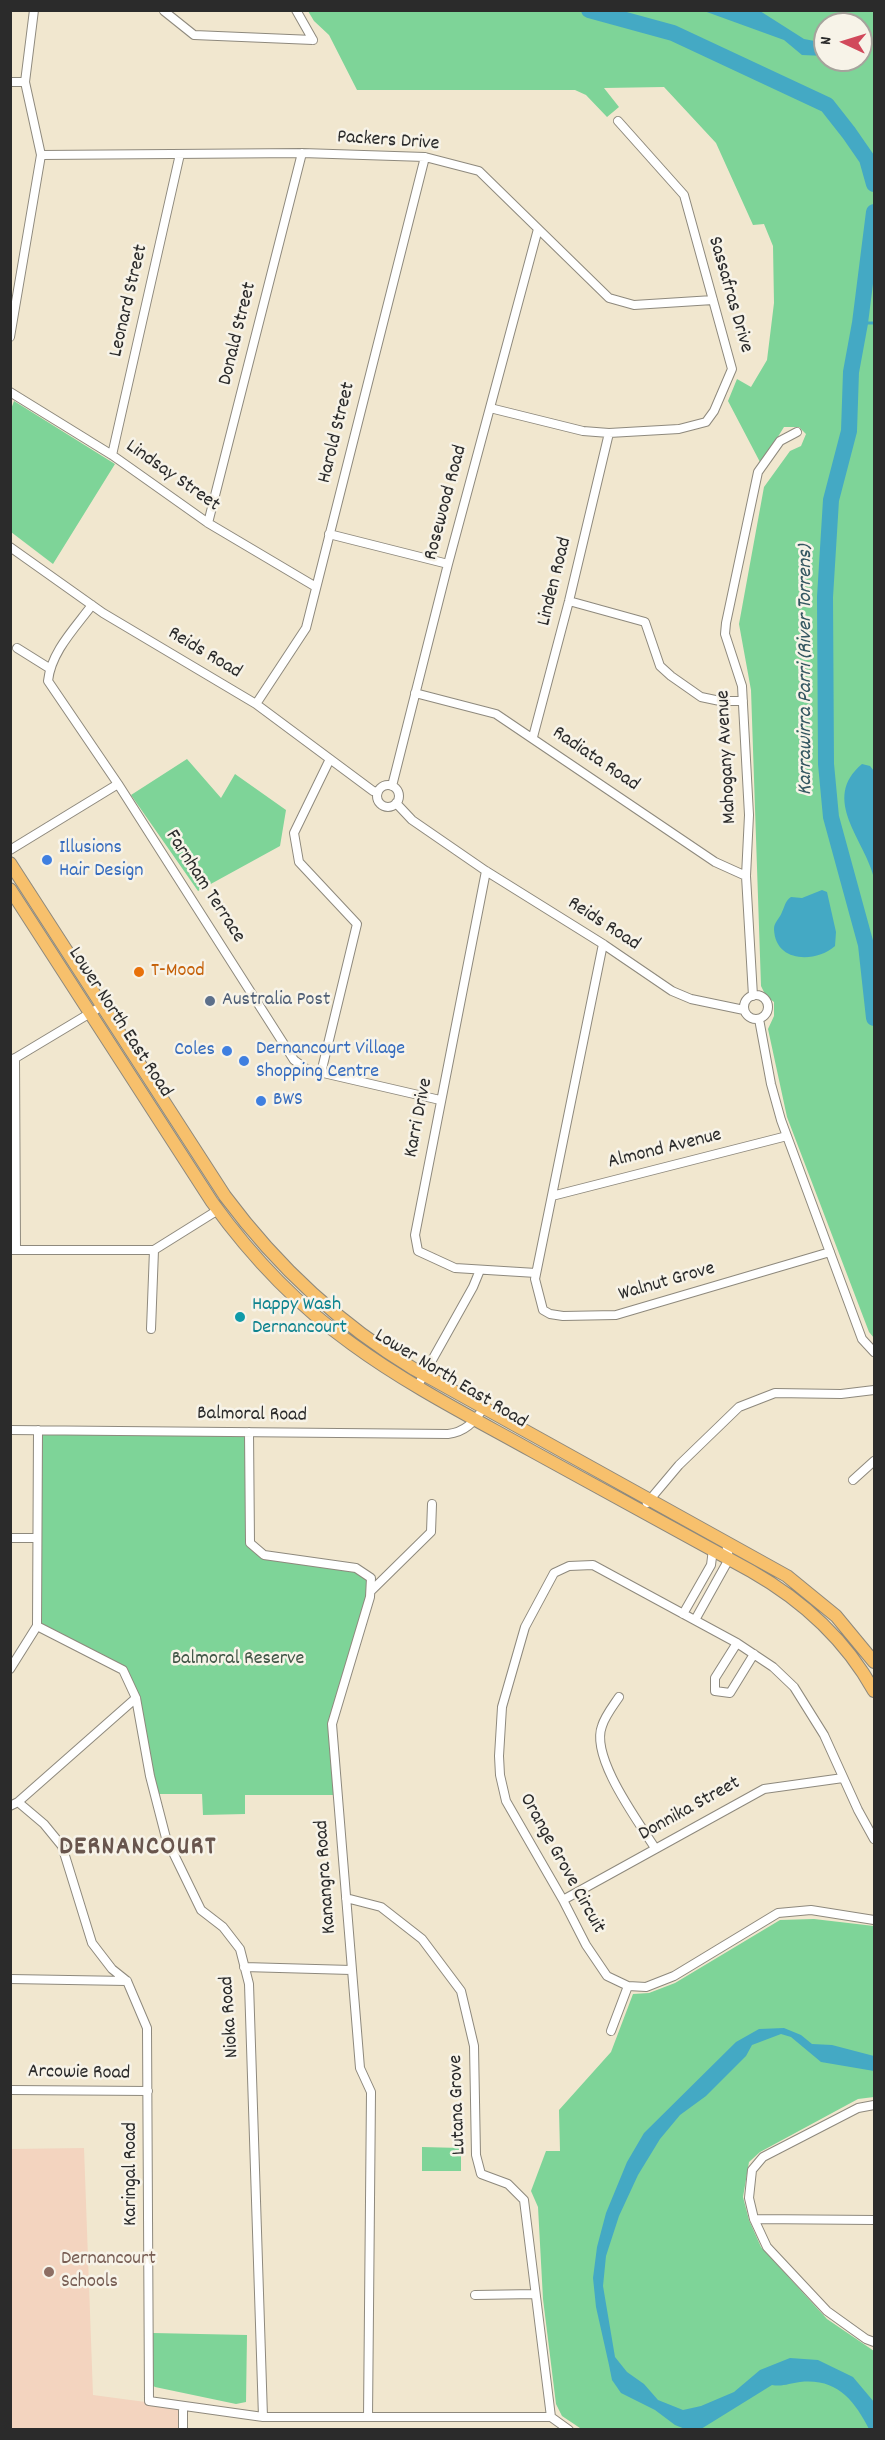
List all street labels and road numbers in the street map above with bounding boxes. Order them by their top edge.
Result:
street label: Packers Drive [336,126,440,158]
street label: Sassafras Drive [701,234,757,356]
street label: Leonard Street [105,243,155,359]
street label: Donald Street [215,280,263,388]
street label: Harold Street [314,380,362,486]
street label: Lindsay Street [120,436,224,518]
street label: Rosewood Road [420,443,474,563]
street label: Linden Road [533,535,579,629]
street label: Reids Road [163,623,245,685]
street label: Mahogany Avenue [713,689,743,825]
street label: Radiata Road [547,722,643,798]
street label: Farnham Terrace [159,826,249,948]
street label: Reids Road [562,893,644,957]
street label: Lower North East Road [61,943,177,1103]
street label: Karri Drive [401,1076,439,1160]
street label: Almond Avenue [606,1124,724,1176]
street label: Walnut Grove [616,1258,718,1308]
street label: Lower North East Road [369,1325,531,1435]
street label: Balmoral Road [197,1403,307,1429]
street label: Donnika Street [635,1772,745,1848]
street label: Orange Grove Circuit [513,1790,609,1938]
street label: Kanangra Road [311,1819,343,1935]
street label: Nioka Road [216,1975,246,2059]
street label: Lutana Grove [445,2054,473,2156]
street label: Arcowie Road [27,2061,131,2087]
street label: Karingal Road [120,2122,144,2226]

